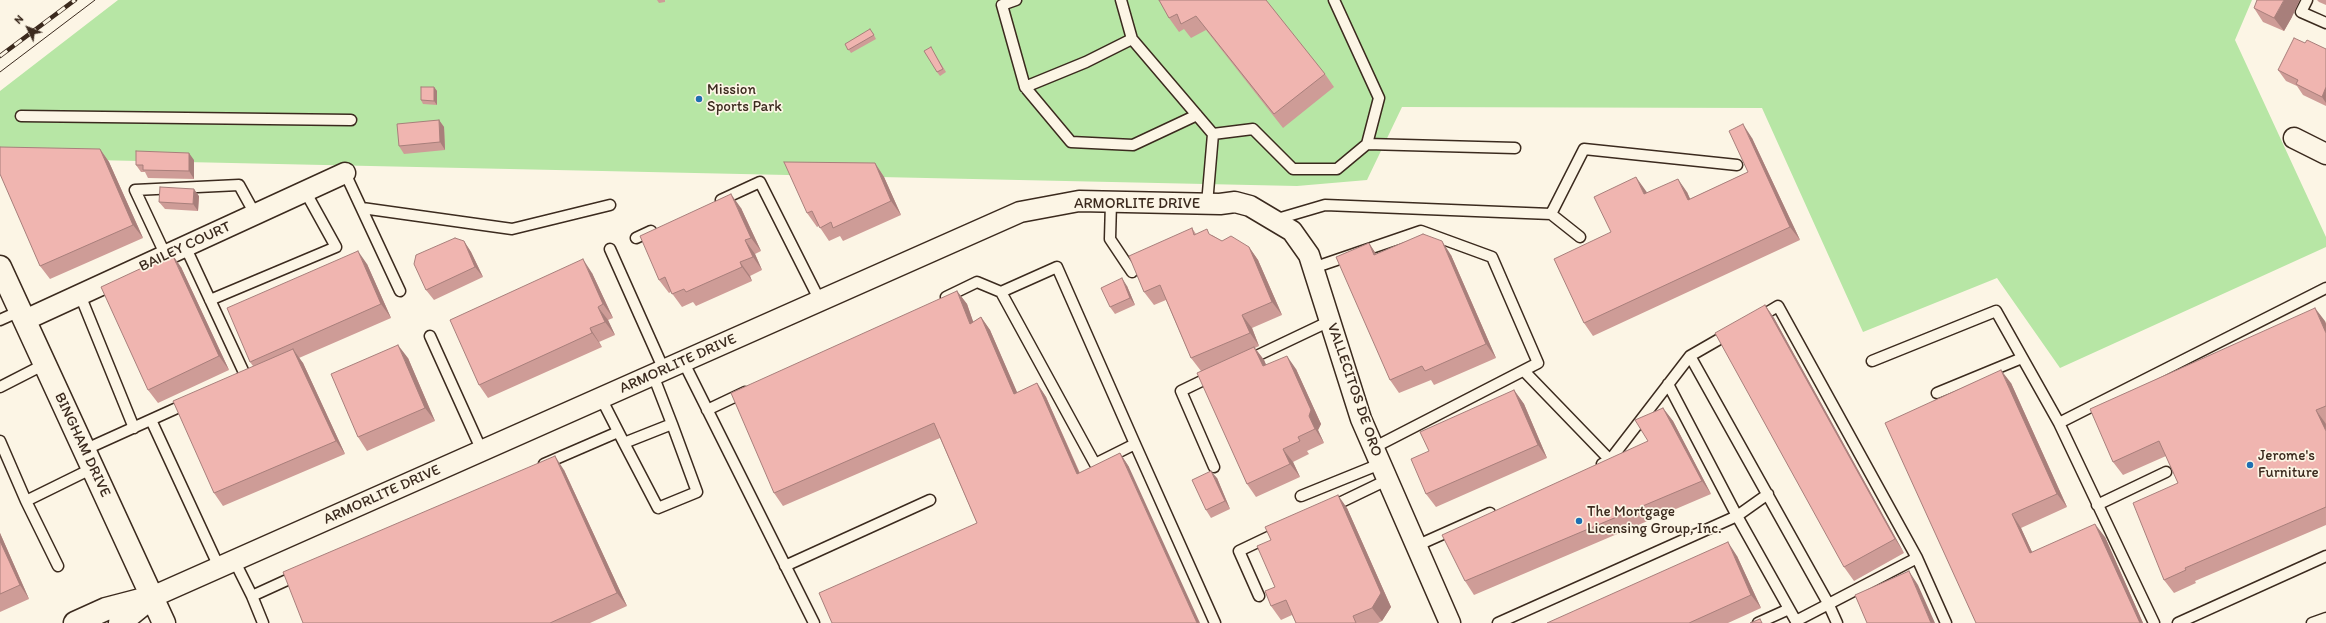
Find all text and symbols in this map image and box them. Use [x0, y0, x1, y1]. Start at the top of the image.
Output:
north arrow [8, 8, 48, 48]
text: N [12, 12, 26, 27]
place label: Mission Sports Park [707, 81, 782, 116]
marker: Mission Sports Park [694, 94, 704, 104]
street label: ARMORLITE DRIVE [1074, 195, 1200, 213]
street label: BAILEY COURT [136, 218, 234, 276]
street label: VALLECITOS DE ORO [1323, 321, 1385, 459]
street label: ARMORLITE DRIVE [617, 330, 739, 398]
street label: BINGHAM DRIVE [50, 390, 114, 500]
place label: Jerome's Furniture [2258, 447, 2319, 482]
marker: Jerome's Furniture [2245, 460, 2255, 470]
street label: ARMORLITE DRIVE [321, 461, 443, 529]
place label: The Mortgage Licensing Group, Inc. [1587, 503, 1722, 538]
marker: The Mortgage Licensing Group, Inc. [1574, 516, 1584, 526]

